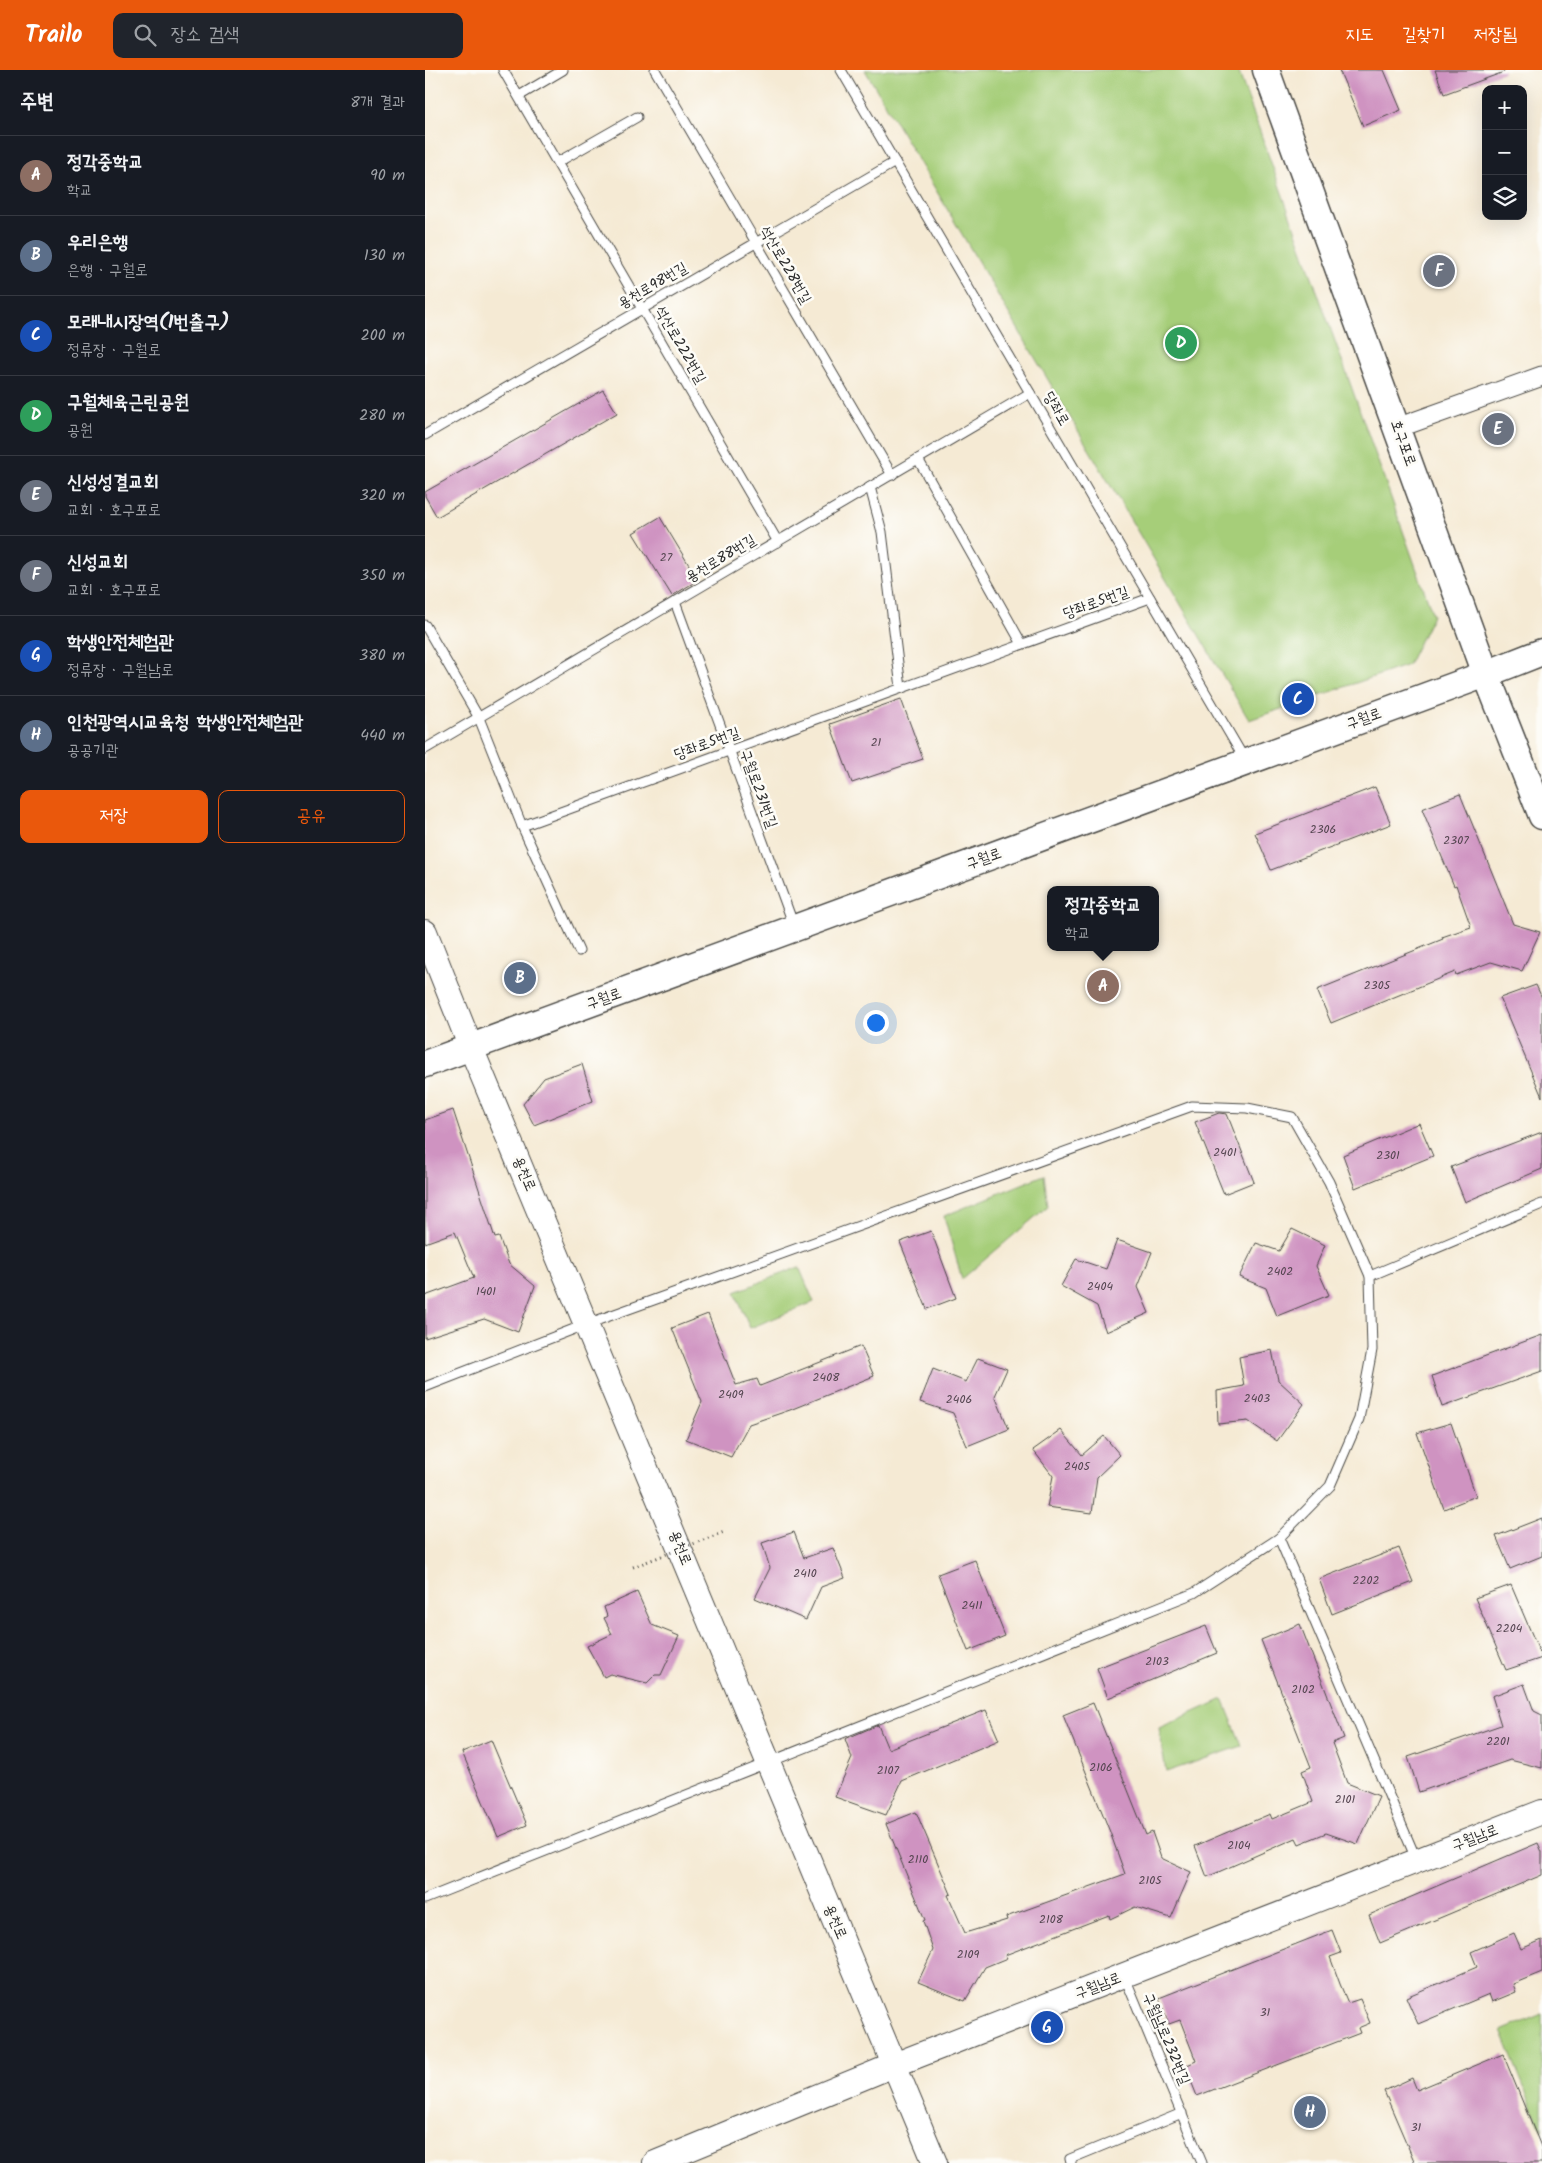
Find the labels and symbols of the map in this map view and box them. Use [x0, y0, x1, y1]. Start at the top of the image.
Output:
street label: 석산로228번길 [753, 221, 817, 309]
pin: F [1423, 252, 1455, 290]
street label: 용천로98번길 [614, 256, 692, 316]
street label: 석산로222번길 [648, 302, 712, 388]
pin: D [1165, 324, 1197, 362]
street label: 당좌로 [1037, 387, 1075, 431]
pin: E [1482, 410, 1514, 448]
street label: 호구포로 [1383, 416, 1423, 470]
street label: 용천로88번길 [681, 529, 761, 589]
house number: 27 [660, 548, 673, 567]
street label: 당좌로5번길 [1060, 580, 1132, 626]
pin: C [1282, 680, 1314, 718]
street label: 구월로 [1343, 702, 1385, 736]
street label: 당좌로5번길 [671, 721, 743, 767]
house number: 21 [871, 733, 882, 752]
street label: 구월로231번길 [733, 746, 783, 832]
house number: 2306 [1310, 820, 1336, 839]
house number: 2307 [1443, 831, 1469, 850]
street label: 구월로 [963, 842, 1005, 876]
pin: B [504, 959, 536, 997]
pin: A [1087, 967, 1119, 1005]
house number: 2305 [1364, 976, 1392, 995]
street label: 구월로 [583, 982, 625, 1016]
your location [863, 1010, 889, 1036]
house number: 2401 [1213, 1143, 1237, 1162]
house number: 2301 [1376, 1146, 1400, 1165]
street label: 용천로 [506, 1153, 542, 1195]
house number: 2402 [1267, 1262, 1293, 1281]
house number: 2404 [1087, 1277, 1113, 1296]
house number: 1401 [476, 1282, 496, 1301]
house number: 2408 [813, 1368, 840, 1387]
house number: 2409 [718, 1385, 744, 1404]
house number: 2403 [1244, 1389, 1270, 1408]
house number: 2406 [946, 1390, 972, 1409]
house number: 2405 [1064, 1457, 1092, 1476]
street label: 용천로 [662, 1527, 698, 1569]
house number: 2410 [793, 1564, 817, 1583]
house number: 2202 [1353, 1571, 1379, 1590]
house number: 2411 [961, 1596, 983, 1615]
house number: 2204 [1496, 1619, 1523, 1638]
house number: 2103 [1145, 1652, 1169, 1671]
house number: 2102 [1291, 1680, 1315, 1699]
house number: 2201 [1486, 1732, 1510, 1751]
house number: 2106 [1089, 1758, 1113, 1777]
house number: 2107 [877, 1761, 900, 1780]
house number: 2101 [1335, 1790, 1355, 1809]
street label: 구월남로 [1448, 1818, 1502, 1858]
house number: 2104 [1227, 1836, 1251, 1855]
house number: 2110 [908, 1850, 928, 1869]
house number: 2105 [1138, 1871, 1163, 1890]
street label: 용천로 [817, 1901, 853, 1943]
house number: 2108 [1039, 1910, 1064, 1929]
house number: 2109 [957, 1945, 979, 1964]
street label: 구월남로 [1071, 1966, 1125, 2006]
street label: 구월남로232번길 [1136, 1989, 1196, 2089]
house number: 31 [1260, 2003, 1271, 2022]
pin: G [1031, 2008, 1063, 2046]
pin: H [1294, 2093, 1326, 2131]
house number: 31 [1411, 2118, 1422, 2137]

